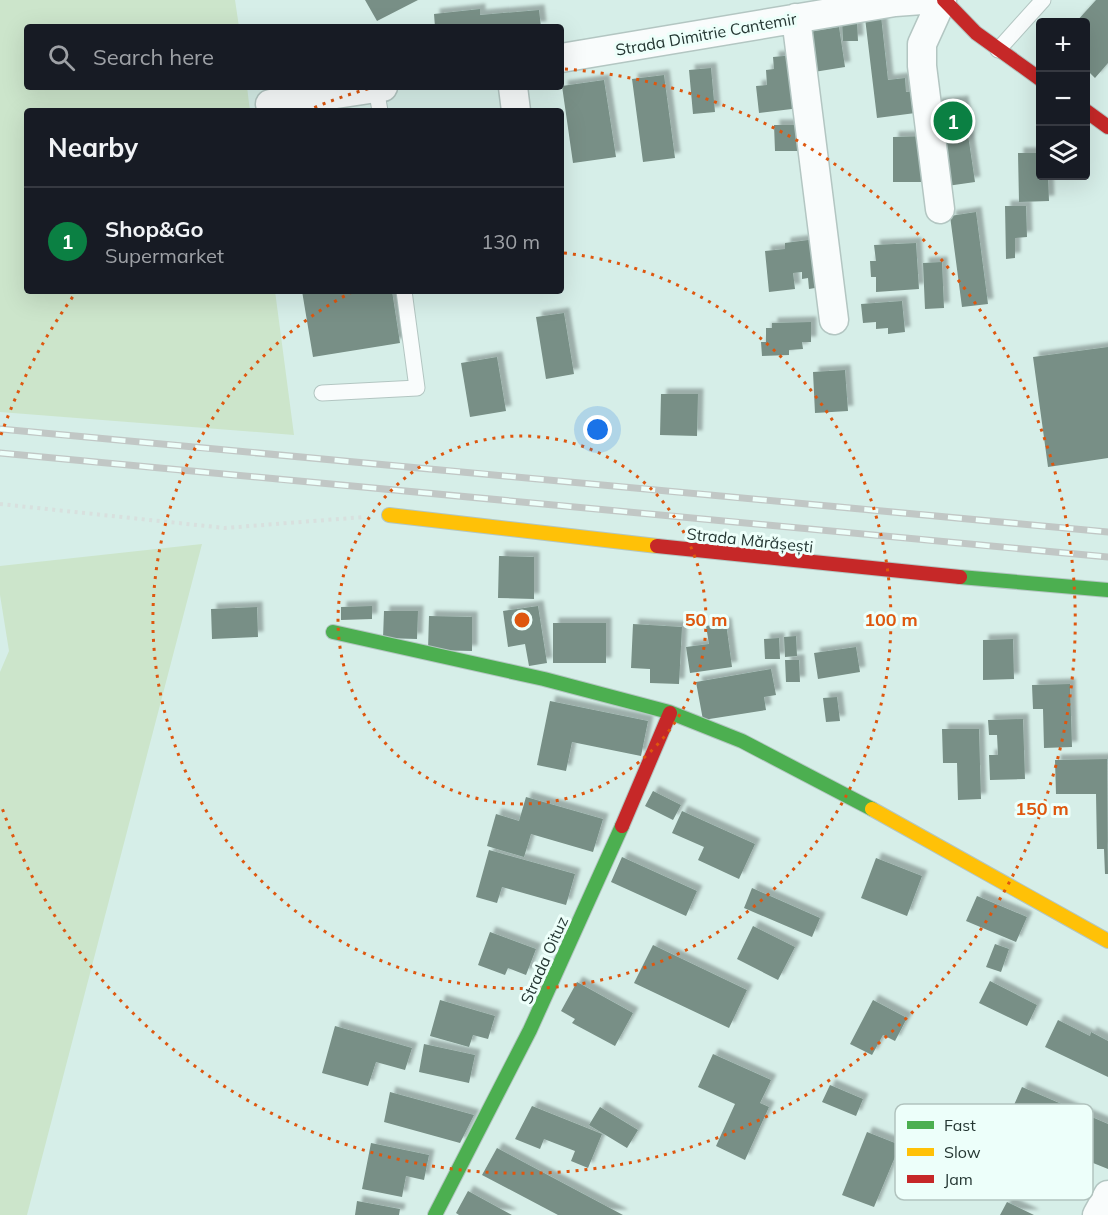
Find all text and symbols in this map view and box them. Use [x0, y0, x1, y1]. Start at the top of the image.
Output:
street label: Strada Dimitrie Cantemir [614, 8, 798, 60]
map controls [1036, 18, 1090, 180]
button: + [1036, 18, 1090, 72]
search box [24, 24, 564, 90]
icon: search [45, 41, 78, 74]
text: Search here [93, 43, 214, 71]
button: − [1036, 72, 1090, 126]
pin: 1 [934, 98, 972, 144]
button: layers [1036, 126, 1090, 180]
text: Nearby [48, 131, 138, 164]
text: Shop&Go [105, 215, 204, 243]
text: 1 [62, 229, 74, 254]
text: 130 m [481, 229, 540, 254]
text: Supermarket [105, 243, 224, 268]
your location [583, 415, 612, 444]
street label: Strada Mărășești [686, 523, 814, 557]
text: 50 m [685, 608, 727, 631]
text: 100 m [864, 608, 918, 631]
centre of rings [512, 610, 532, 630]
text: 150 m [1015, 797, 1069, 820]
street label: Strada Oituz [516, 913, 572, 1007]
legend [895, 1104, 1093, 1200]
text: Fast [944, 1115, 976, 1135]
text: Slow [944, 1142, 981, 1162]
text: Jam [944, 1169, 973, 1189]

